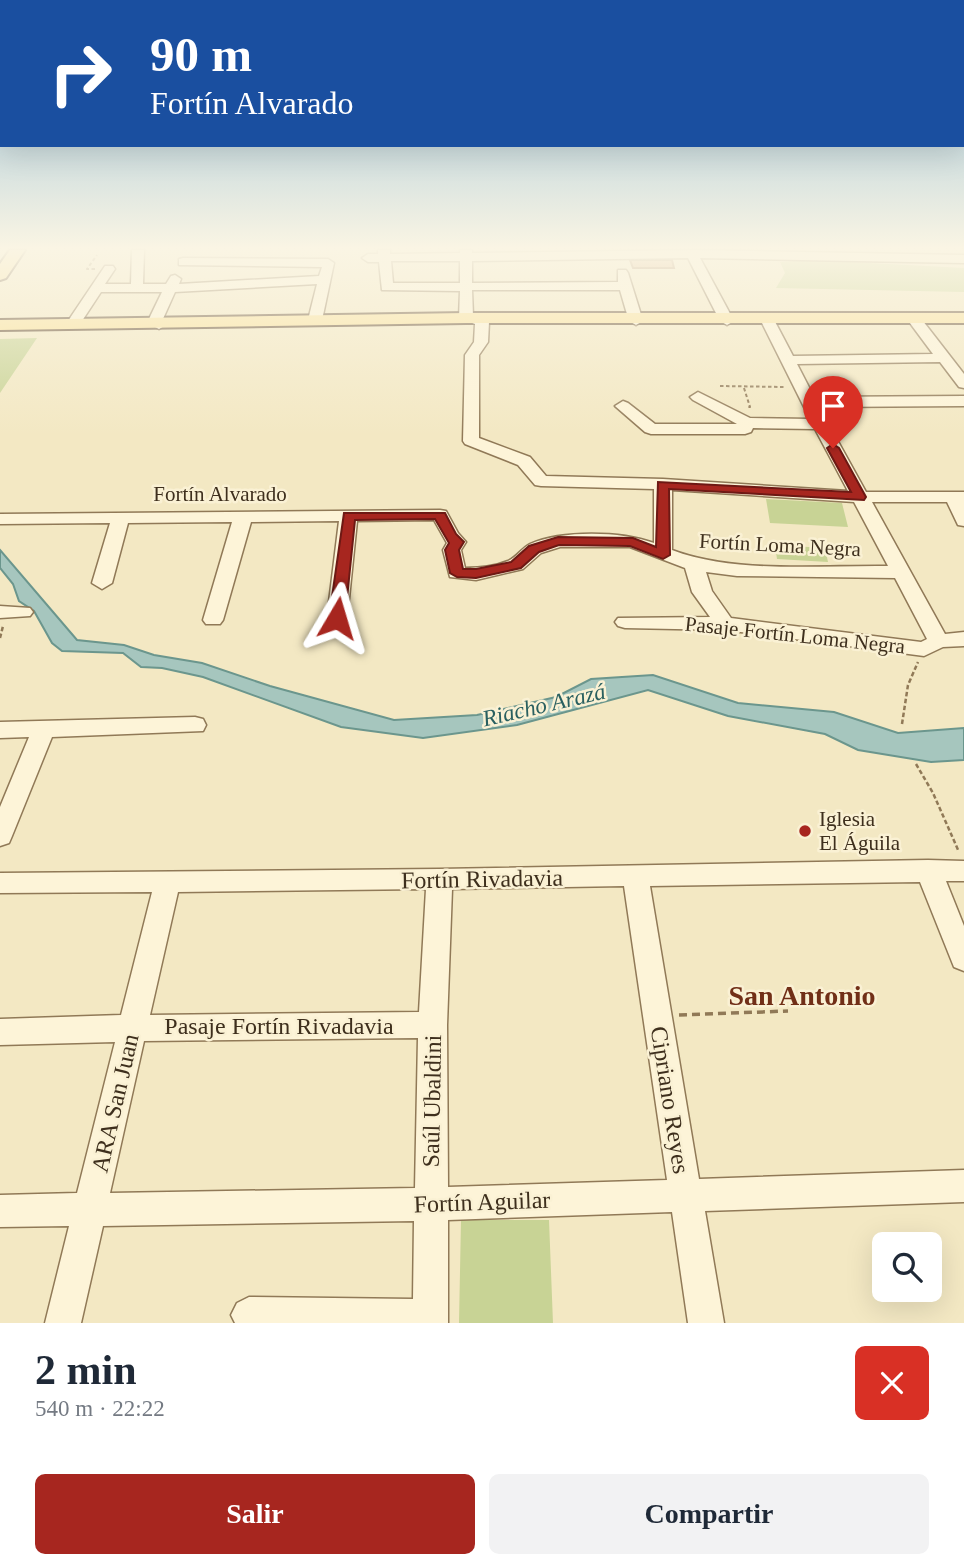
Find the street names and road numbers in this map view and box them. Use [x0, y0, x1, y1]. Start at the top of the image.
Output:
street label: Fortín Alvarado [153, 482, 287, 506]
street label: Fortín Loma Negra [698, 529, 862, 561]
street label: Pasaje Fortín Loma Negra [684, 612, 907, 659]
street label: Fortín Rivadavia [401, 865, 564, 893]
street label: Pasaje Fortín Rivadavia [164, 1013, 394, 1039]
street label: Cipriano Reyes [646, 1025, 694, 1175]
street label: ARA San Juan [86, 1031, 144, 1175]
street label: Saúl Ubaldini [418, 1034, 446, 1168]
street label: Fortín Aguilar [413, 1187, 551, 1217]

